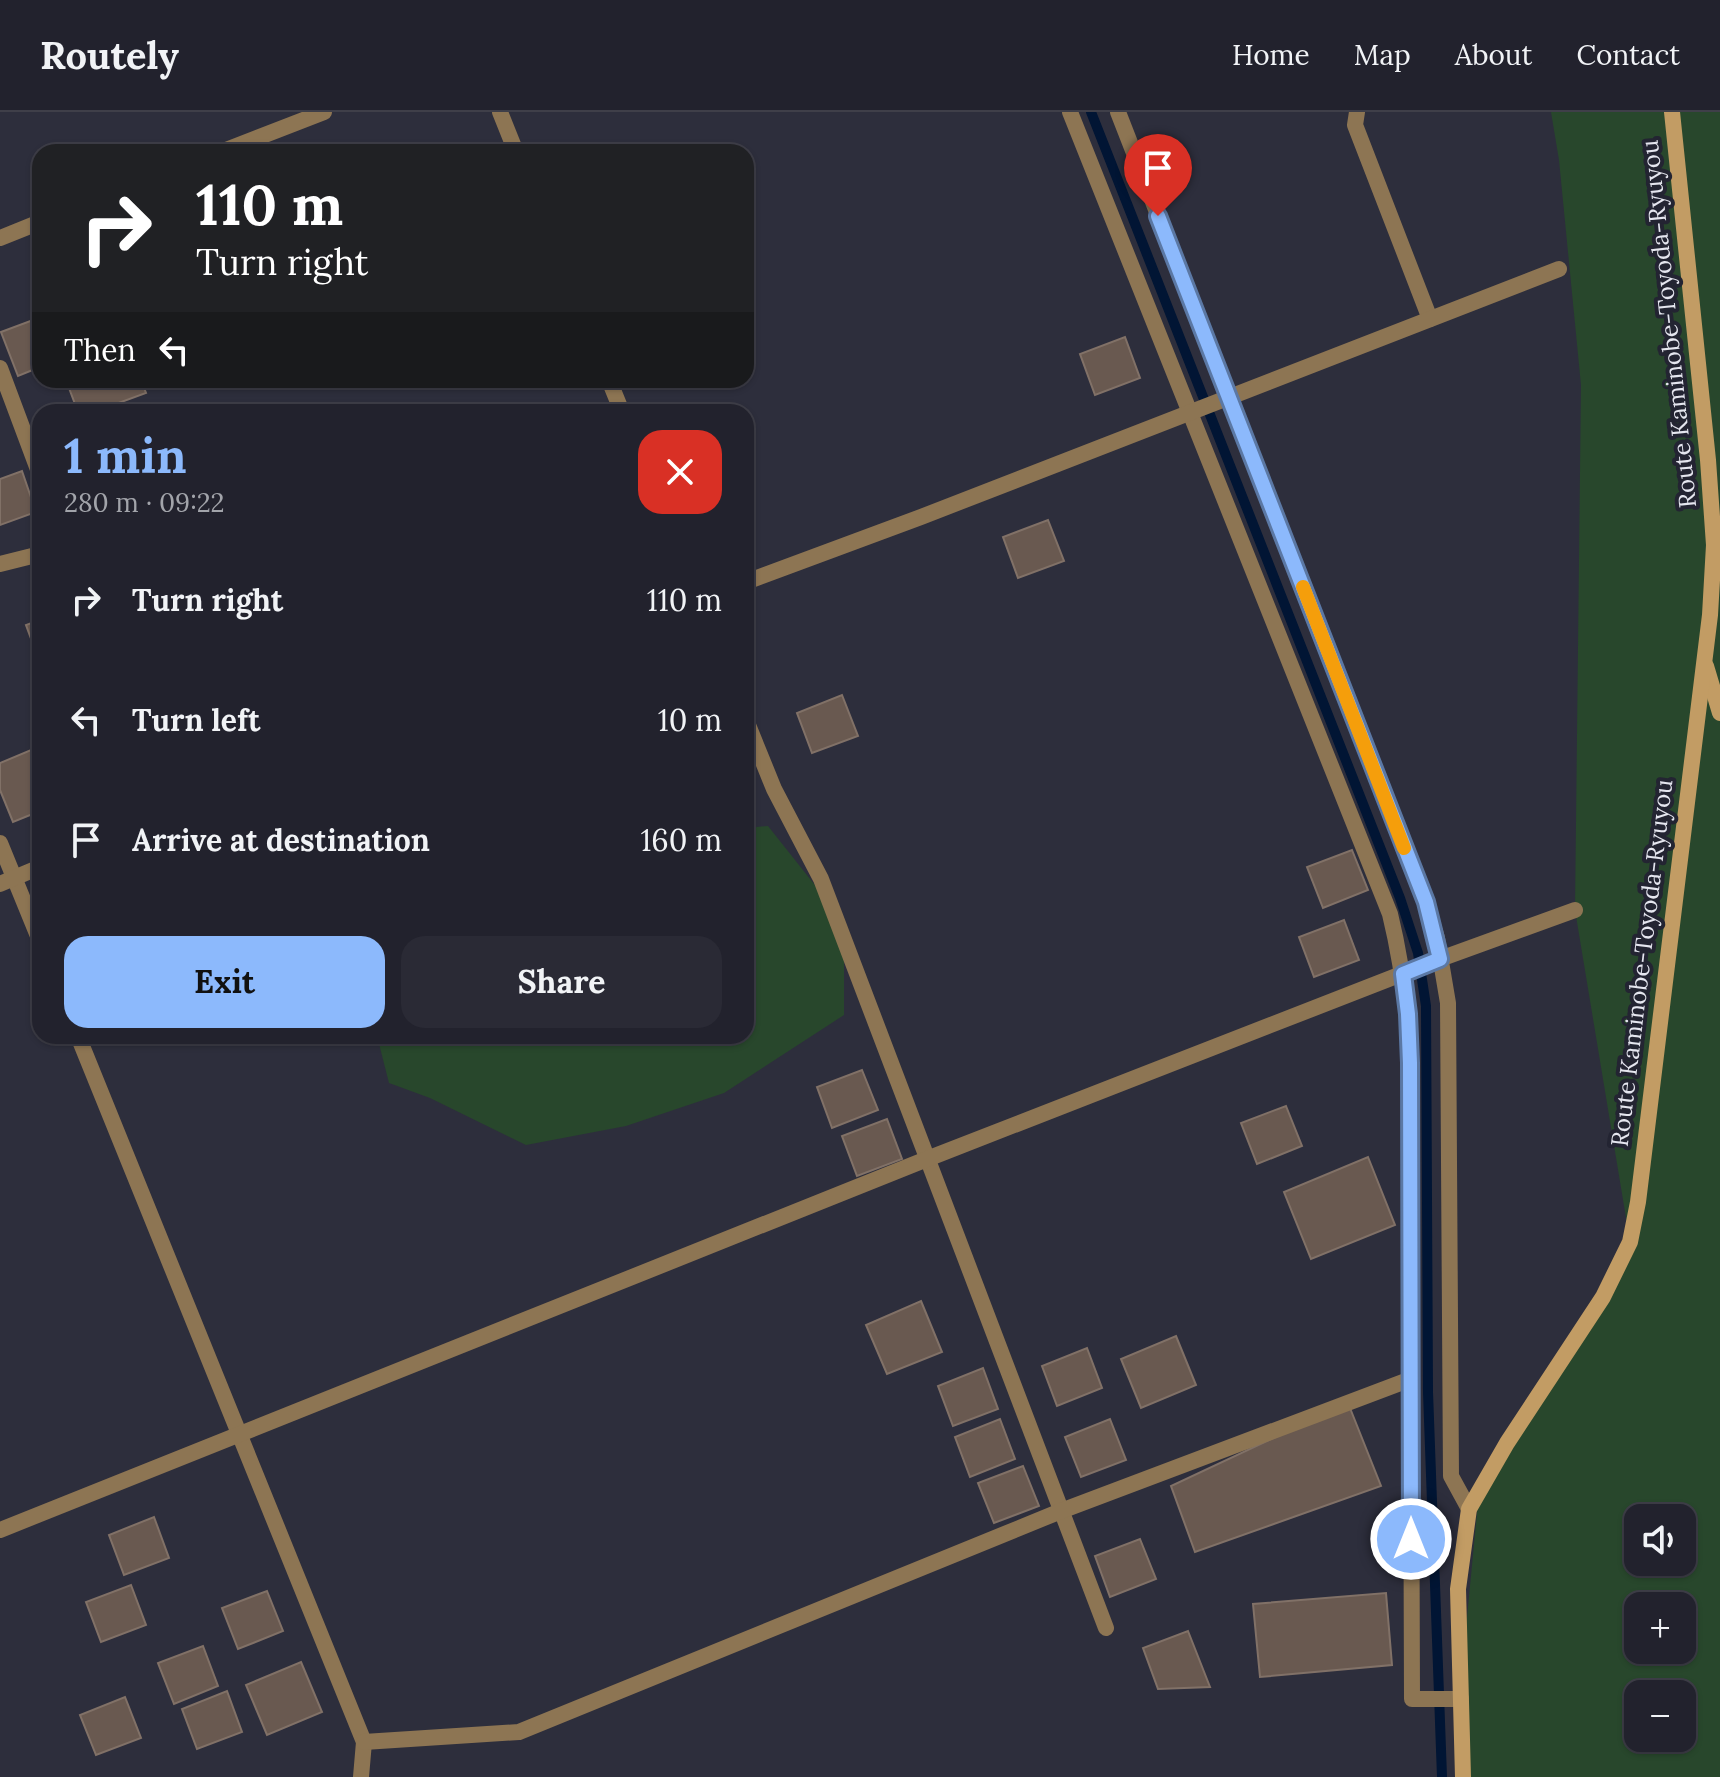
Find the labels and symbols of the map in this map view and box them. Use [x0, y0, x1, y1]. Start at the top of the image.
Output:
pin [1124, 134, 1192, 216]
street label: Route Kaminobe-Toyoda-Ryuyou [1634, 139, 1703, 510]
street label: Route Kaminobe-Toyoda-Ryuyou [1604, 778, 1679, 1148]
position arrow [1369, 1497, 1453, 1581]

